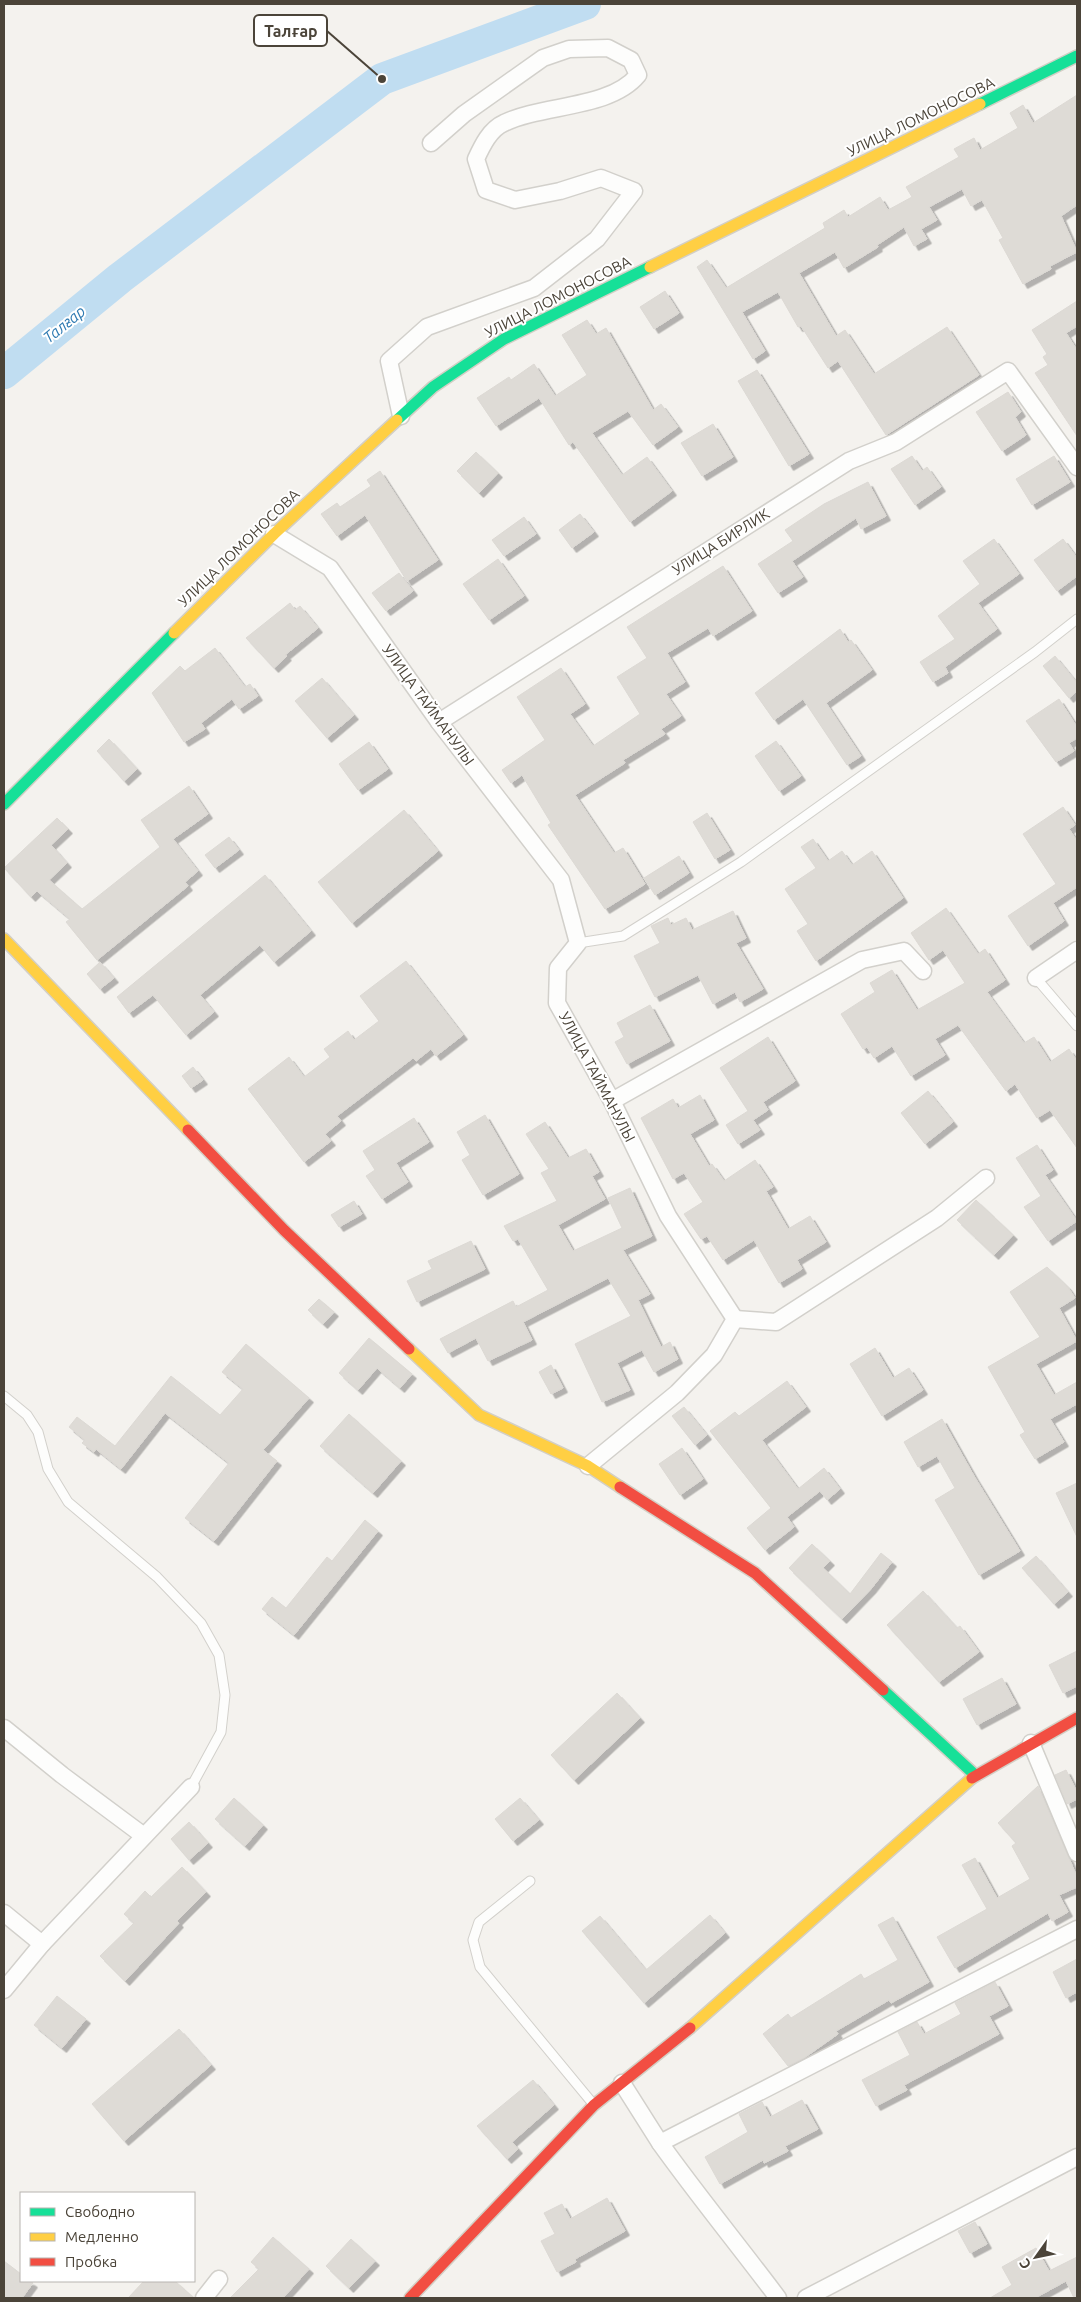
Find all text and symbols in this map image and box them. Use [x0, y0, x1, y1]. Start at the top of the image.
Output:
callout: Талғар [254, 15, 327, 46]
text: Талғар [264, 22, 318, 40]
street label: УЛИЦА ЛОМОНОСОВА [844, 73, 997, 160]
street label: УЛИЦА ЛОМОНОСОВА [482, 252, 634, 341]
water label: Талғар [39, 302, 89, 346]
street label: УЛИЦА ЛОМОНОСОВА [175, 485, 303, 610]
street label: УЛИЦА БИРЛИК [669, 505, 772, 578]
street label: УЛИЦА ТАЙМАНУЛЫ [379, 641, 478, 768]
street label: УЛИЦА ТАЙМАНУЛЫ [556, 1009, 639, 1145]
legend [20, 2192, 195, 2282]
text: Свободно [65, 2203, 135, 2220]
text: Медленно [65, 2228, 139, 2245]
north arrow [1011, 2232, 1061, 2282]
text: Пробка [65, 2253, 117, 2270]
text: С [1016, 2256, 1034, 2272]

